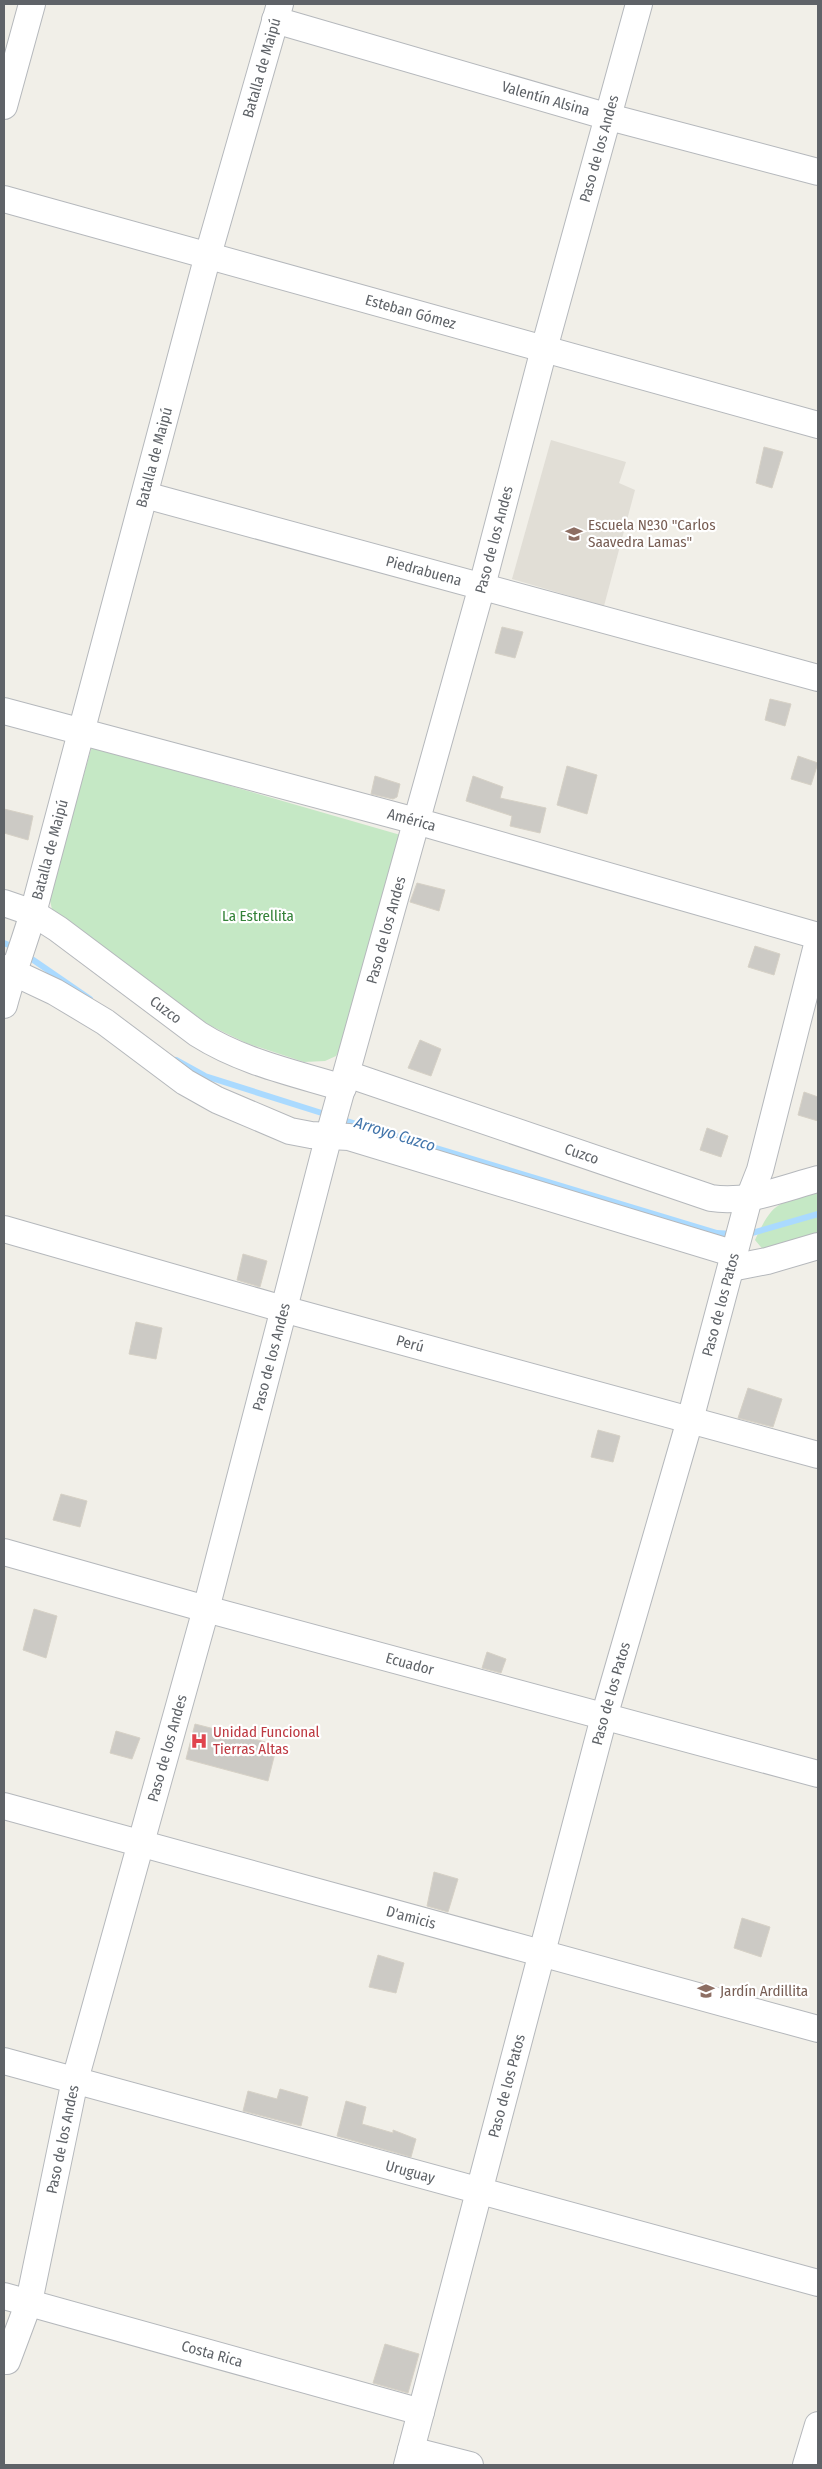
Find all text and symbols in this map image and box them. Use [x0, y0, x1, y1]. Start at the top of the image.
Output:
street label: Batalla de Maipú [239, 16, 285, 120]
street label: Valentín Alsina [500, 77, 592, 120]
street label: Paso de los Andes [576, 93, 623, 204]
street label: Esteban Gómez [363, 291, 458, 333]
street label: Batalla de Maipú [132, 405, 176, 509]
street label: Paso de los Andes [471, 484, 517, 596]
place label: Escuela Nº30 "Carlos Saavedra Lamas" [588, 516, 716, 551]
school or university icon: Escuela Nº30 "Carlos Saavedra Lamas" [564, 524, 584, 544]
street label: Piedrabuena [384, 552, 464, 590]
street label: Batalla de Maipú [28, 798, 72, 902]
street label: América [385, 805, 438, 835]
street label: Paso de los Andes [363, 874, 410, 986]
park label: La Estrellita [222, 907, 294, 925]
street label: Cuzco [146, 992, 185, 1028]
water label: Arroyo Cuzco [351, 1112, 438, 1155]
street label: Cuzco [562, 1140, 601, 1168]
street label: Paso de los Patos [698, 1251, 743, 1358]
street label: Paso de los Andes [249, 1301, 294, 1413]
street label: Perú [394, 1331, 426, 1356]
street label: Paso de los Patos [588, 1640, 634, 1747]
street label: Ecuador [384, 1649, 437, 1679]
street label: Paso de los Andes [144, 1693, 191, 1804]
place label: Unidad Funcional Tierras Altas [213, 1723, 319, 1758]
hospital icon: Unidad Funcional Tierras Altas [189, 1731, 209, 1751]
street label: D'amicis [384, 1902, 438, 1933]
school or university icon: Jardín Ardillita [696, 1981, 716, 2001]
place label: Jardín Ardillita [720, 1982, 808, 2000]
street label: Paso de los Patos [485, 2032, 529, 2140]
street label: Paso de los Andes [43, 2083, 83, 2195]
street label: Uruguay [383, 2156, 437, 2187]
street label: Costa Rica [179, 2337, 245, 2371]

